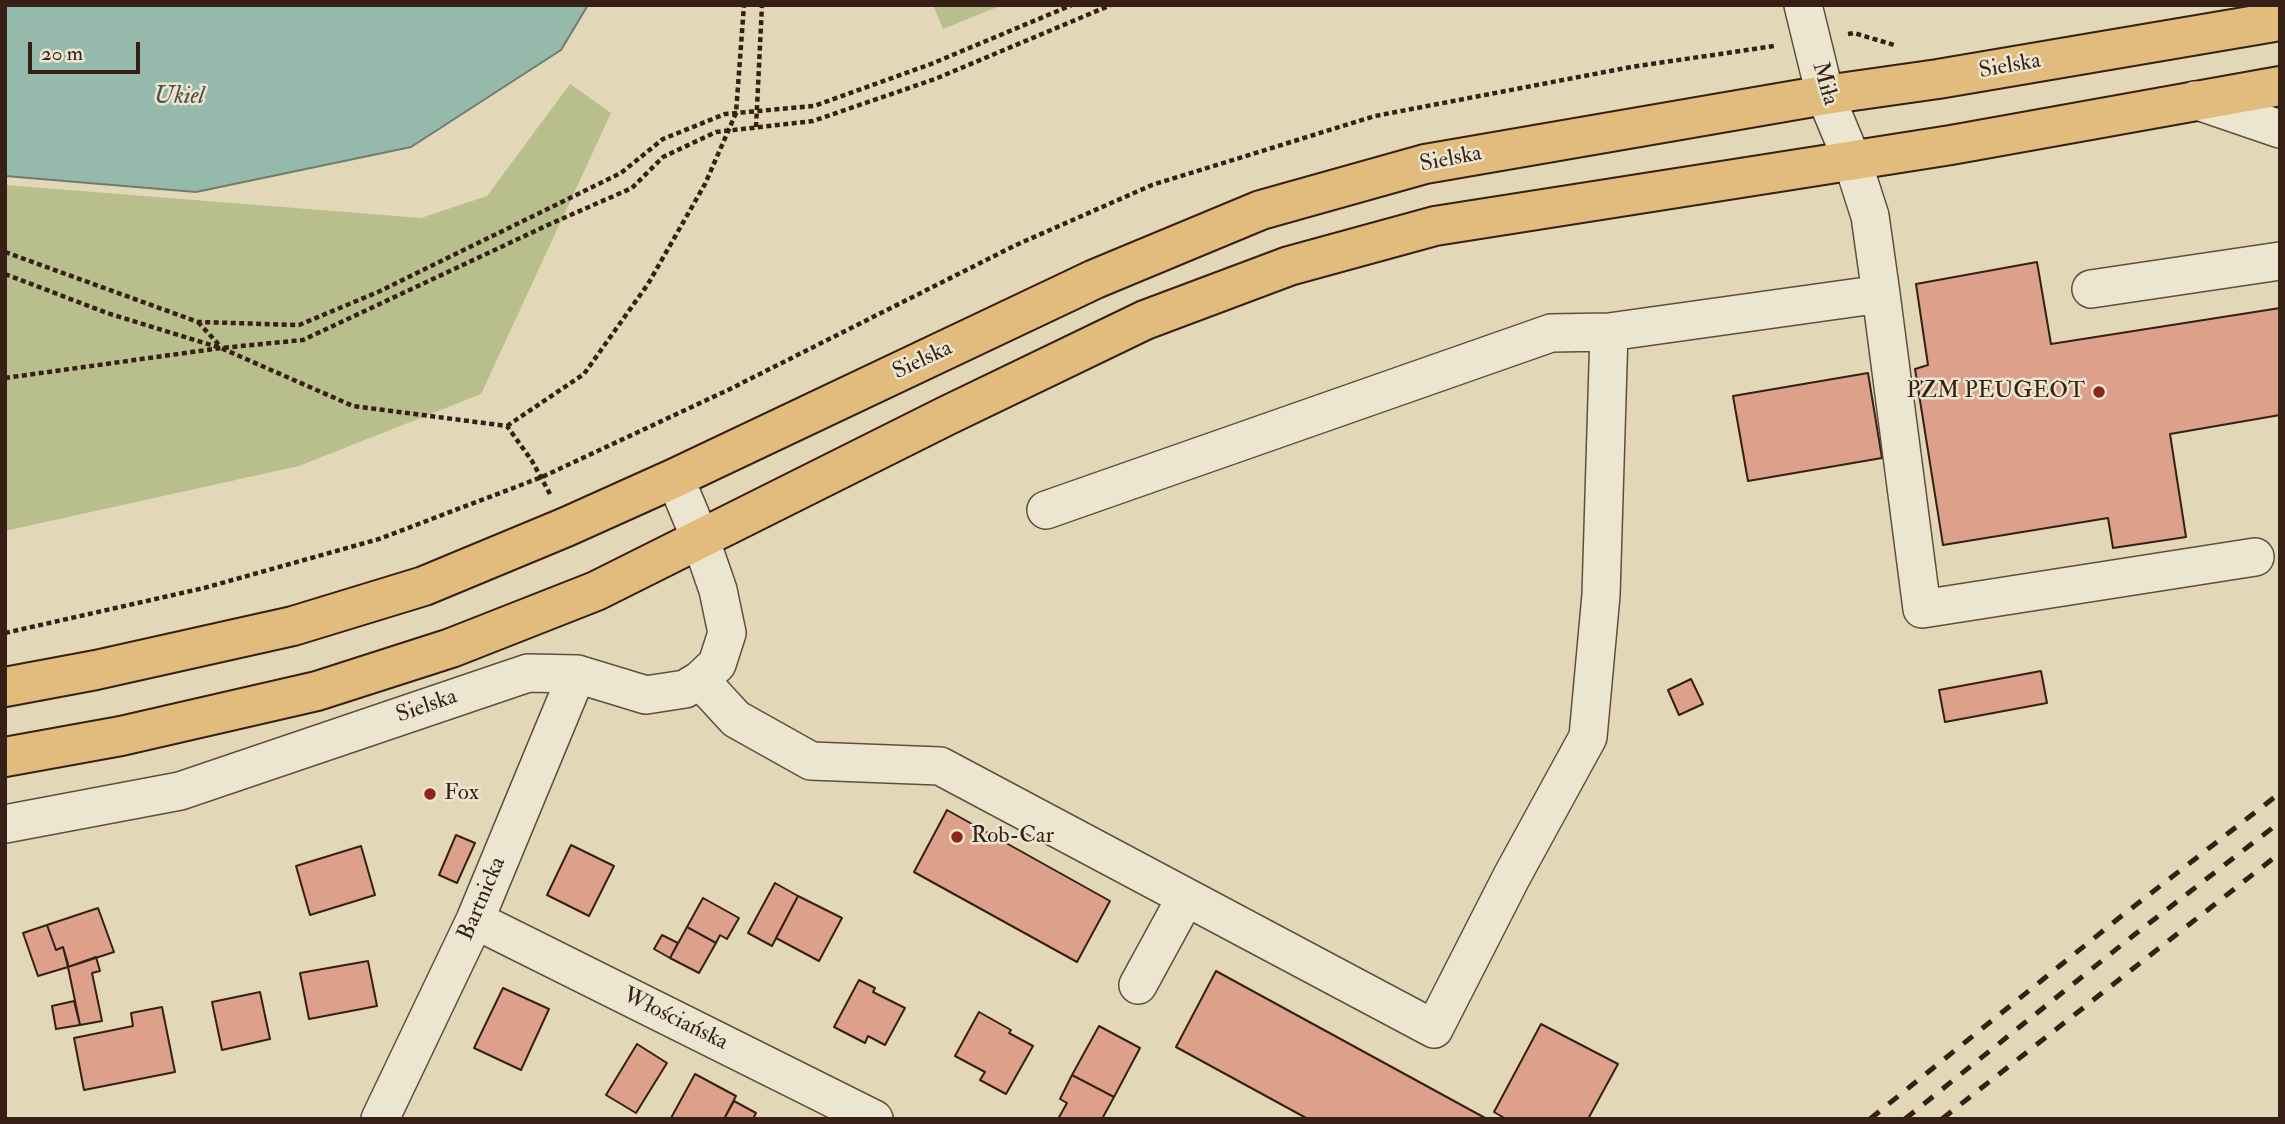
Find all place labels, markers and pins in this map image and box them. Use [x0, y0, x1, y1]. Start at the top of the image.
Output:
place label: PZM PEUGEOT [1906, 378, 2085, 406]
marker: PZM PEUGEOT [2091, 384, 2107, 400]
place label: Fox [444, 780, 479, 808]
marker: Fox [422, 786, 438, 802]
place label: Rob-Car [971, 823, 1054, 851]
marker: Rob-Car [949, 829, 965, 845]

